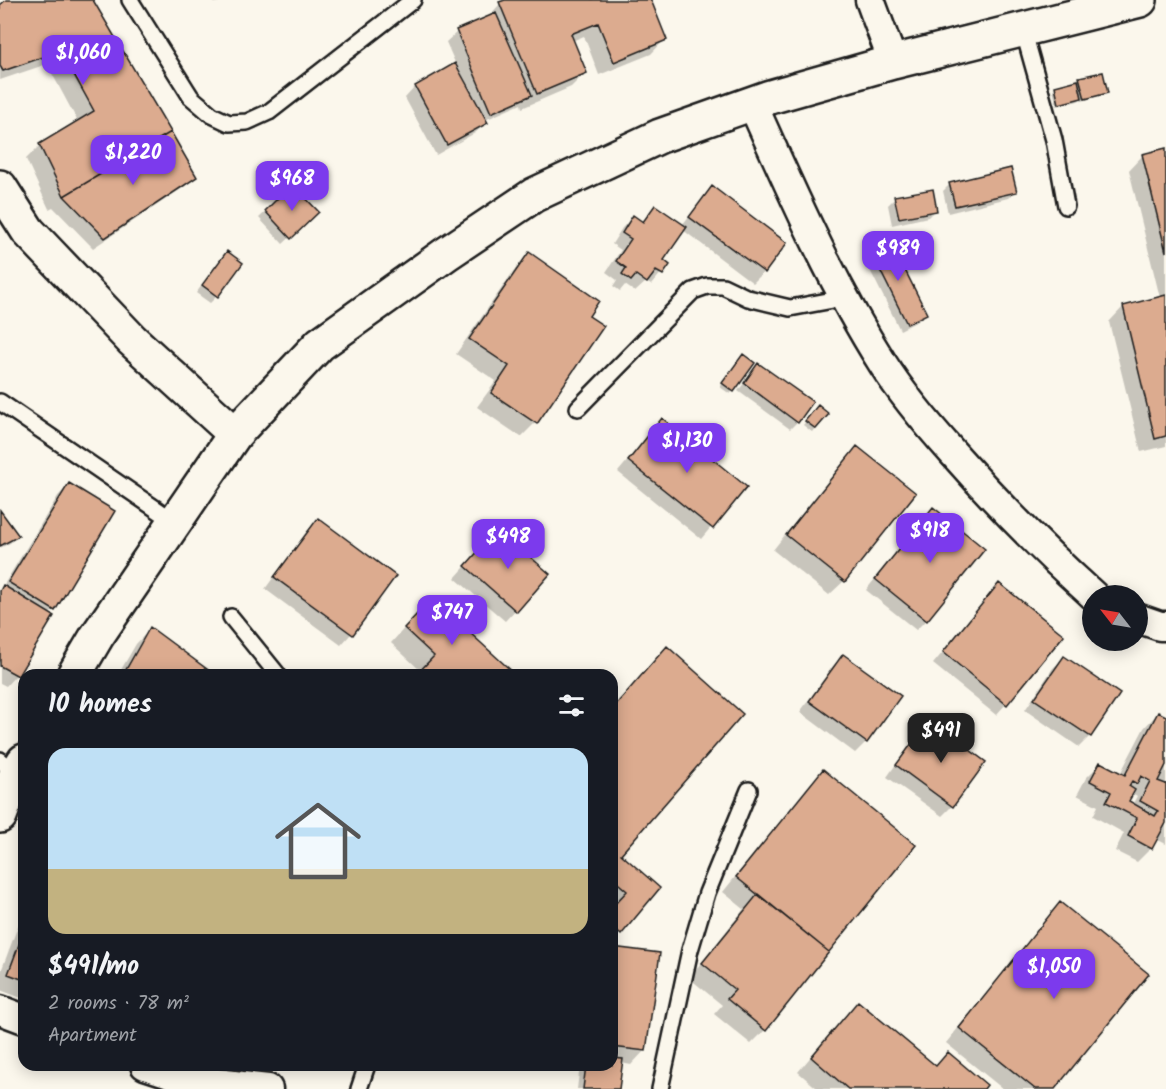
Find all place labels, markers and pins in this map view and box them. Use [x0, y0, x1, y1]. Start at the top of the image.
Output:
pin: $1,060 [34, 35, 132, 86]
pin: $1,220 [84, 135, 182, 186]
pin: $968 [256, 161, 328, 212]
pin: $989 [862, 231, 934, 282]
pin: $1,130 [638, 423, 736, 474]
pin: $918 [894, 513, 966, 564]
pin: $498 [472, 519, 544, 570]
pin: $747 [416, 595, 488, 646]
pin: $491 [905, 713, 977, 764]
pin: $1,050 [1005, 949, 1103, 1000]

